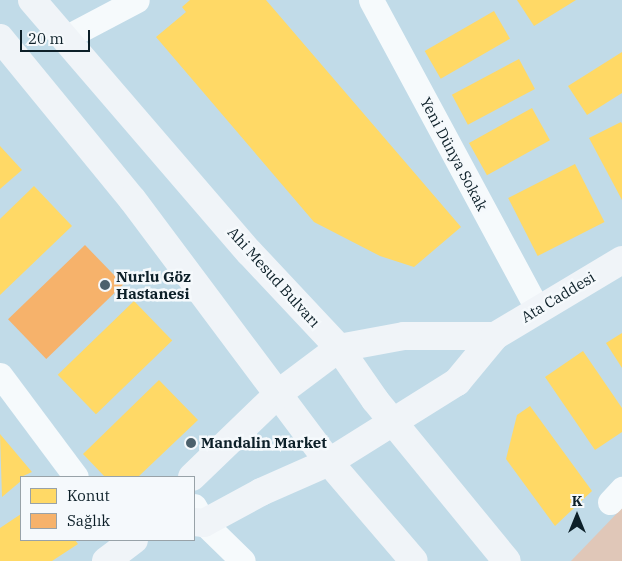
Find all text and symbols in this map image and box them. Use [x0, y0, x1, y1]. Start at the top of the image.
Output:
scale bar [22, 20, 92, 52]
text: 20 m [28, 29, 64, 48]
street label: Yeni Dünya Sokak [416, 94, 492, 214]
street label: Ahi Mesud Bulvarı [224, 223, 324, 331]
place label: Nurlu Göz Hastanesi [116, 267, 191, 302]
street label: Ata Caddesi [518, 268, 598, 326]
marker: Nurlu Göz Hastanesi [98, 278, 112, 292]
place label: Mandalin Market [201, 434, 327, 452]
marker: Mandalin Market [185, 437, 197, 449]
legend [20, 476, 195, 541]
text: Konut [67, 486, 110, 505]
north arrow [552, 491, 602, 541]
text: K [572, 492, 582, 510]
text: Sağlık [67, 511, 110, 530]

